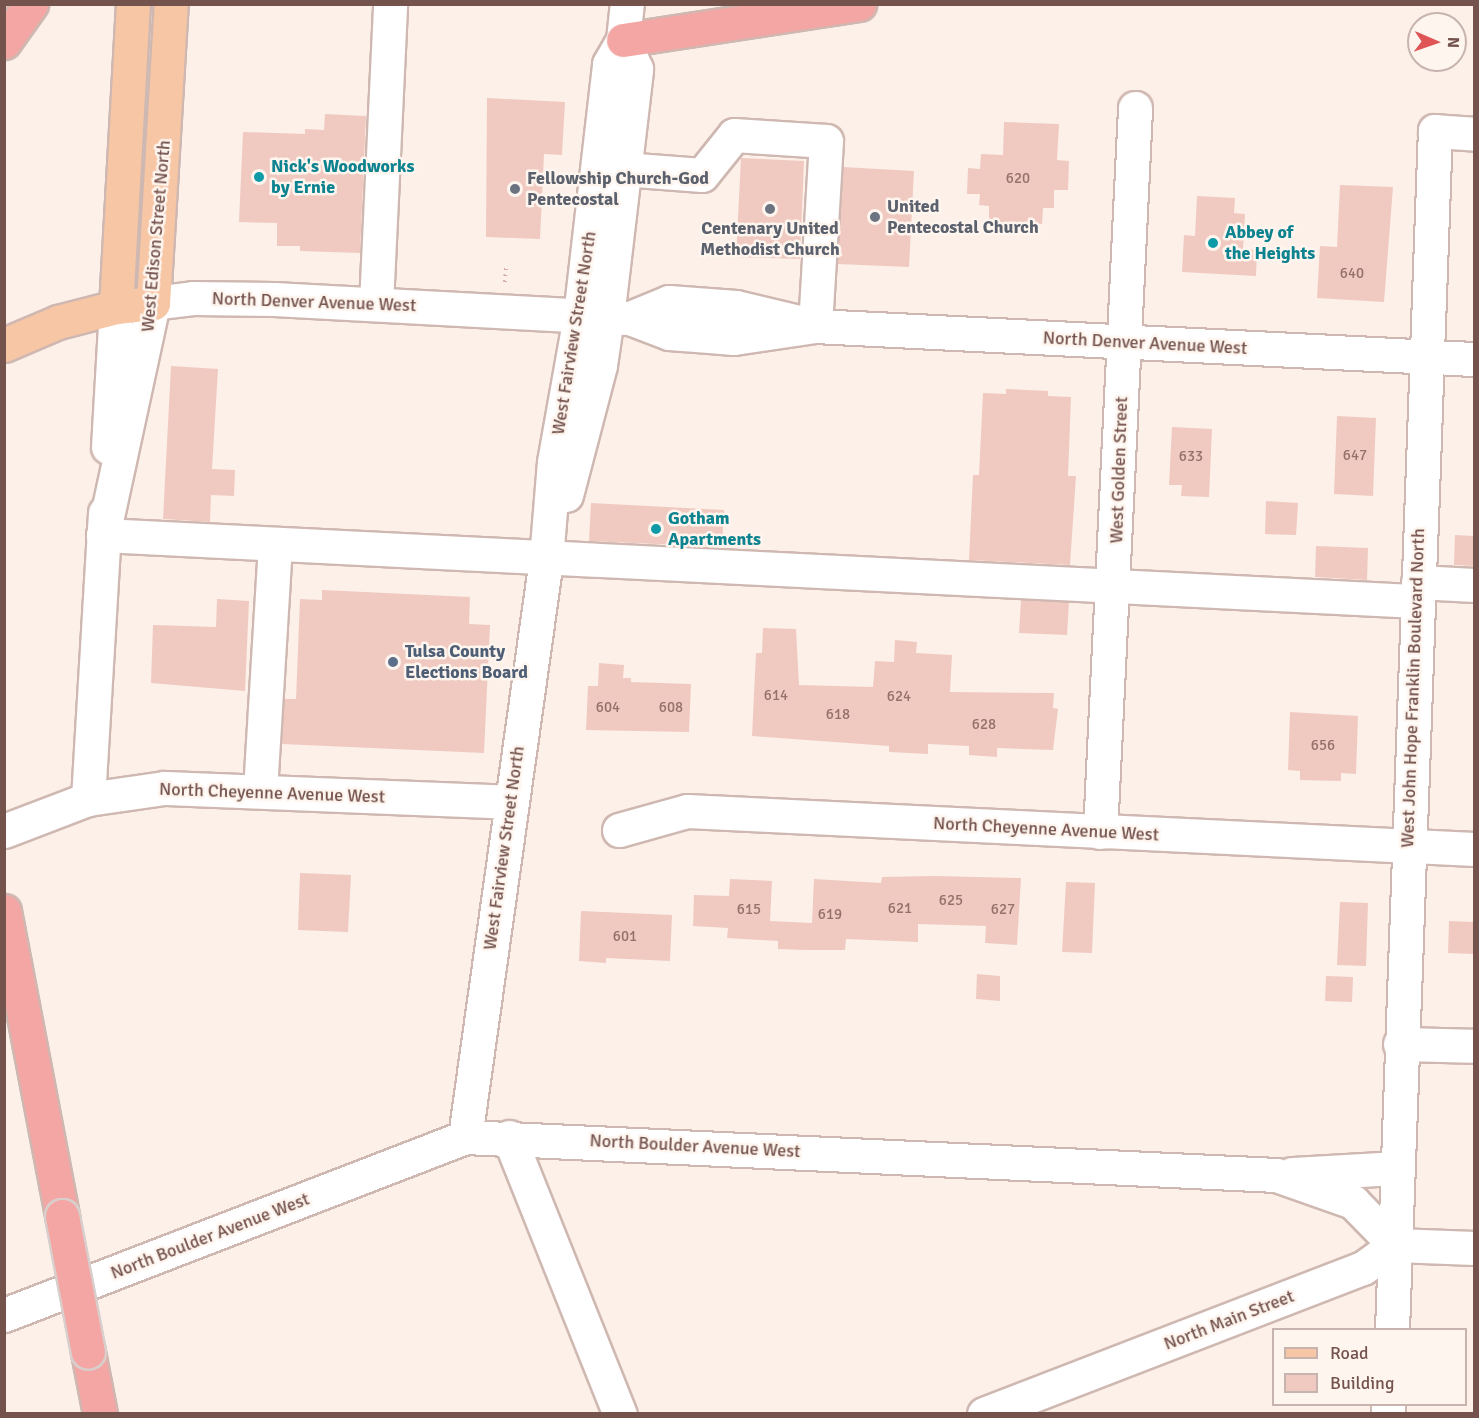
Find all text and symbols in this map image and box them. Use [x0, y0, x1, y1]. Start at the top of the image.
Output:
north arrow [1407, 12, 1467, 72]
text: N [1443, 37, 1463, 48]
street label: West Edison Street North [137, 139, 175, 333]
place label: Nick's Woodworks by Ernie [271, 156, 414, 198]
place label: Fellowship Church-God Pentecostal [527, 168, 709, 210]
marker: Nick's Woodworks by Ernie [252, 170, 266, 184]
house number: 620 [1006, 170, 1030, 188]
marker: Fellowship Church-God Pentecostal [508, 182, 522, 196]
place label: United Pentecostal Church [887, 196, 1039, 238]
marker: Centenary United Methodist Church [763, 202, 777, 216]
marker: United Pentecostal Church [868, 210, 882, 224]
place label: Centenary United Methodist Church [700, 218, 840, 260]
place label: Abbey of the Heights [1225, 222, 1315, 264]
street label: West Fairview Street North [547, 230, 601, 436]
marker: Abbey of the Heights [1206, 236, 1220, 250]
house number: 640 [1340, 265, 1364, 283]
street label: North Denver Avenue West [211, 288, 417, 316]
street label: North Denver Avenue West [1042, 327, 1248, 359]
street label: West Golden Street [1106, 396, 1132, 544]
house number: 647 [1343, 447, 1367, 465]
house number: 633 [1179, 448, 1203, 466]
place label: Gotham Apartments [668, 508, 761, 550]
marker: Gotham Apartments [649, 522, 663, 536]
street label: West John Hope Franklin Boulevard North [1397, 528, 1429, 848]
place label: Tulsa County Elections Board [405, 641, 528, 684]
marker: Tulsa County Elections Board [386, 655, 400, 669]
house number: 614 [764, 687, 788, 705]
house number: 624 [887, 688, 911, 706]
house number: 604 [596, 699, 620, 717]
house number: 608 [659, 699, 683, 717]
house number: 618 [826, 706, 850, 724]
house number: 628 [972, 716, 996, 734]
house number: 656 [1311, 737, 1335, 755]
street label: West Fairview Street North [479, 745, 529, 951]
street label: North Cheyenne Avenue West [159, 778, 385, 808]
street label: North Cheyenne Avenue West [933, 812, 1159, 846]
house number: 625 [939, 892, 963, 910]
house number: 621 [888, 900, 912, 918]
house number: 615 [737, 901, 761, 919]
house number: 627 [991, 901, 1015, 919]
house number: 619 [818, 906, 842, 924]
house number: 601 [613, 928, 637, 946]
street label: North Boulder Avenue West [589, 1130, 801, 1162]
street label: North Boulder Avenue West [108, 1188, 312, 1284]
street label: North Main Street [1161, 1285, 1297, 1355]
legend [1272, 1328, 1467, 1406]
text: Road [1330, 1342, 1369, 1364]
text: Building [1330, 1372, 1394, 1394]

